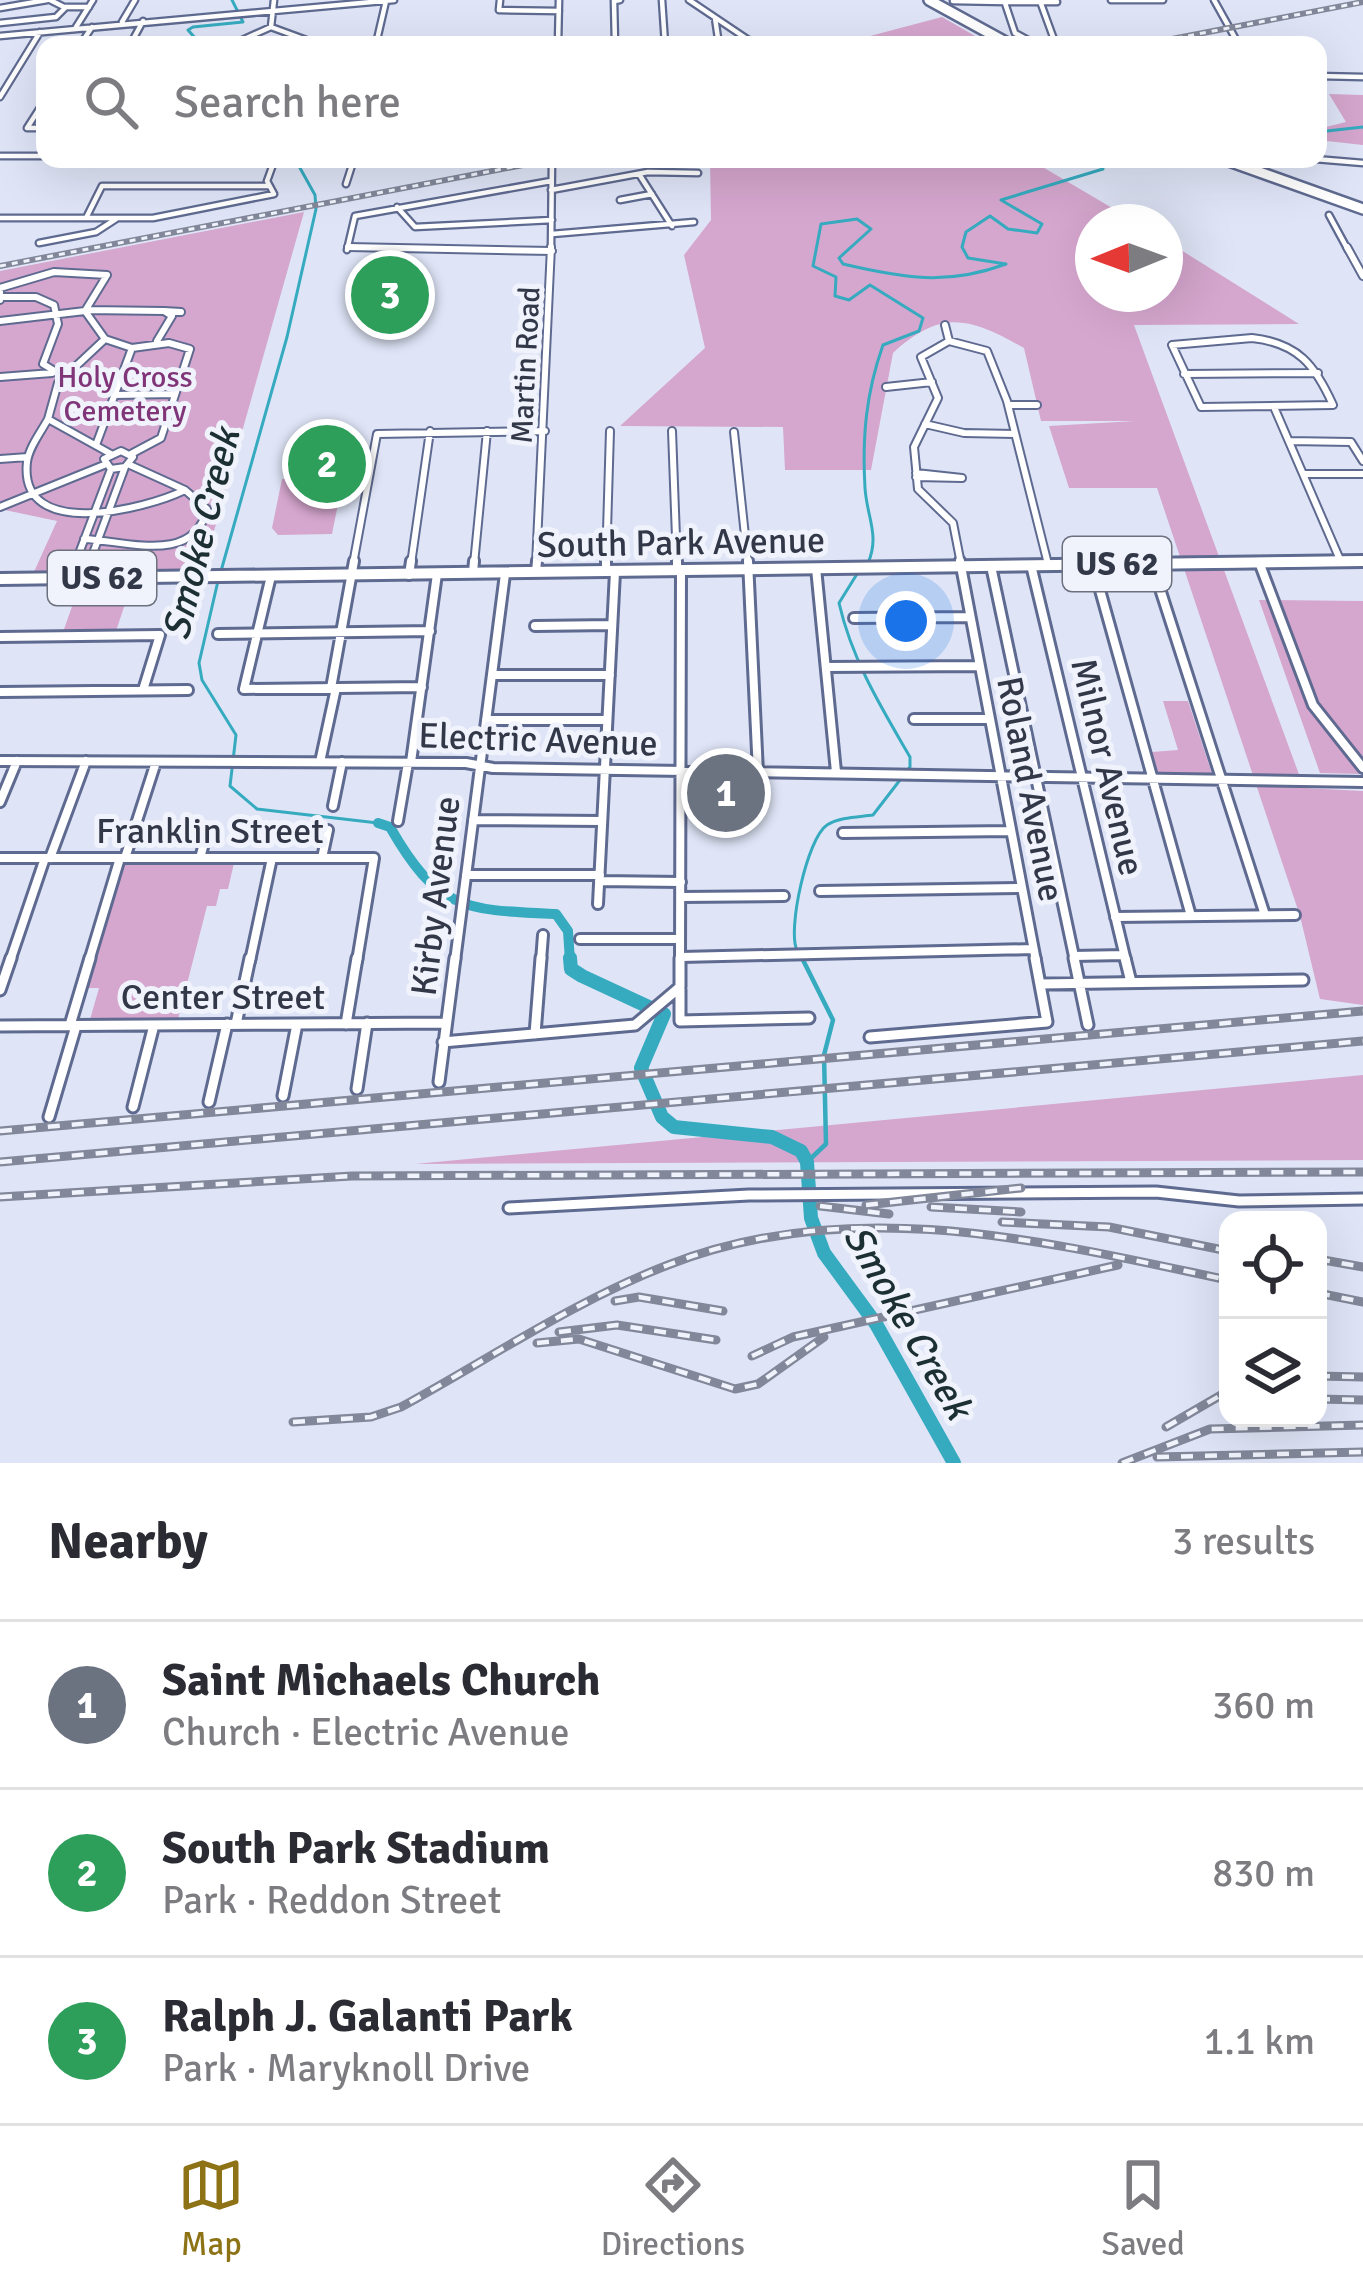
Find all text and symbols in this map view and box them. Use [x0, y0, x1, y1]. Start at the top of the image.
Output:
search box [36, 36, 1327, 168]
icon: search [78, 69, 144, 135]
text: Search here [174, 75, 401, 130]
north arrow [1075, 204, 1183, 312]
pin: 3 [351, 250, 429, 340]
street label: Martin Road [503, 286, 549, 444]
park label: Holy Cross Cemetery [57, 359, 193, 430]
pin: 2 [288, 419, 366, 509]
water label: Smoke Creek [152, 420, 251, 644]
street label: South Park Avenue [537, 518, 825, 568]
road number: US 62 [1063, 537, 1171, 591]
road number: US 62 [48, 551, 156, 605]
your location [876, 591, 936, 651]
street label: Milnor Avenue [1060, 654, 1154, 880]
street label: Roland Avenue [986, 673, 1074, 905]
street label: Electric Avenue [418, 713, 658, 767]
pin: 1 [687, 748, 765, 838]
street label: Kirby Avenue [401, 794, 471, 998]
street label: Franklin Street [96, 809, 324, 854]
street label: Center Street [121, 975, 325, 1020]
map controls [1219, 1211, 1327, 1427]
button: locate [1219, 1211, 1327, 1319]
water label: Smoke Creek [833, 1217, 984, 1430]
button: layers [1219, 1319, 1327, 1427]
text: Nearby [48, 1510, 208, 1573]
text: 3 results [1172, 1517, 1315, 1565]
text: Saint Michaels Church [162, 1653, 601, 1708]
text: 1 [76, 1681, 98, 1729]
text: 360 m [1212, 1681, 1315, 1729]
text: Church · Electric Avenue [162, 1708, 570, 1756]
text: South Park Stadium [162, 1821, 550, 1876]
text: 2 [76, 1849, 98, 1897]
text: 830 m [1212, 1849, 1315, 1897]
text: Park · Reddon Street [162, 1876, 502, 1924]
text: Ralph J. Galanti Park [162, 1989, 573, 2044]
text: 3 [76, 2017, 98, 2065]
text: 1.1 km [1203, 2017, 1315, 2065]
text: Park · Maryknoll Drive [162, 2044, 530, 2092]
tab: Map [178, 2152, 244, 2265]
tab: Directions [601, 2152, 745, 2265]
tab: Saved [1102, 2152, 1185, 2265]

